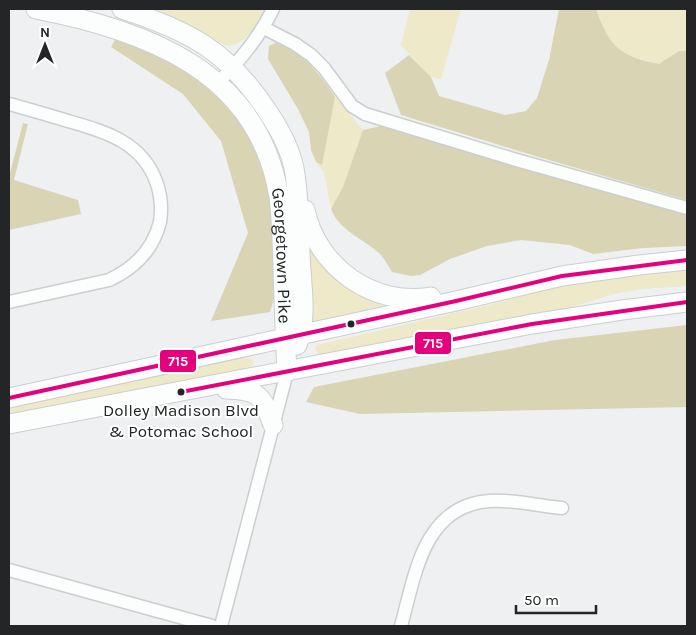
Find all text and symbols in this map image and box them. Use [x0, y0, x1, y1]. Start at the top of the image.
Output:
north arrow [20, 20, 70, 70]
text: N [40, 24, 50, 41]
street label: Georgetown Pike [267, 186, 296, 324]
unlabelled marker [346, 319, 356, 329]
line badge: 715 [414, 331, 452, 355]
text: 715 [423, 335, 443, 352]
line badge: 715 [159, 349, 197, 373]
text: 715 [168, 353, 188, 370]
marker: Dolley Madison Blvd & Potomac School [176, 387, 186, 397]
place label: Dolley Madison Blvd & Potomac School [103, 400, 259, 441]
scale bar [516, 582, 596, 614]
text: 50 m [524, 591, 559, 609]

